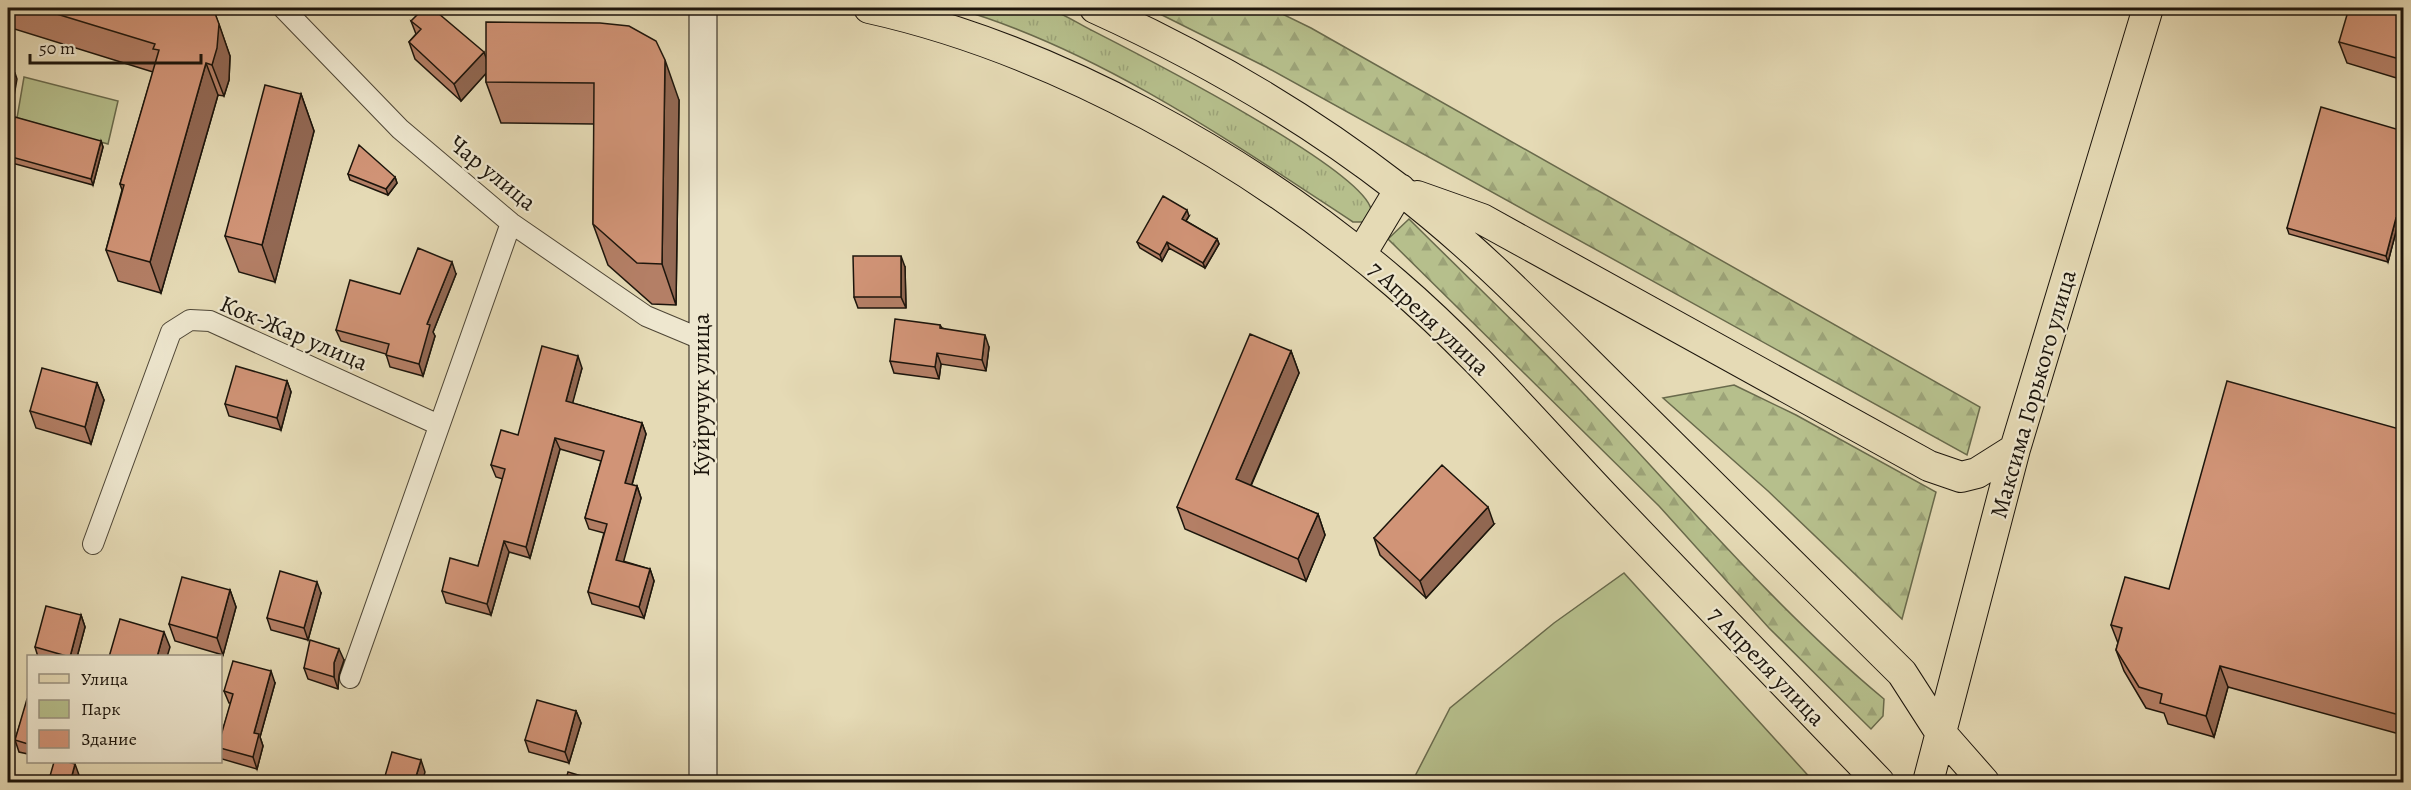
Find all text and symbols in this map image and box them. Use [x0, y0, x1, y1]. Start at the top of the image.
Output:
scale bar [30, 27, 201, 65]
text: 50 m [39, 36, 75, 60]
street label: Чар улица [443, 128, 543, 218]
street label: 7 Апреля улица [1361, 253, 1497, 383]
street label: Максима Горького улица [1982, 266, 2084, 522]
street label: Кок-Жар улица [215, 287, 373, 379]
street label: Куйручук улица [685, 313, 717, 477]
street label: 7 Апреля улица [1702, 599, 1832, 733]
legend [27, 655, 222, 763]
text: Улица [81, 667, 129, 691]
text: Парк [81, 697, 121, 721]
text: Здание [81, 727, 137, 751]

